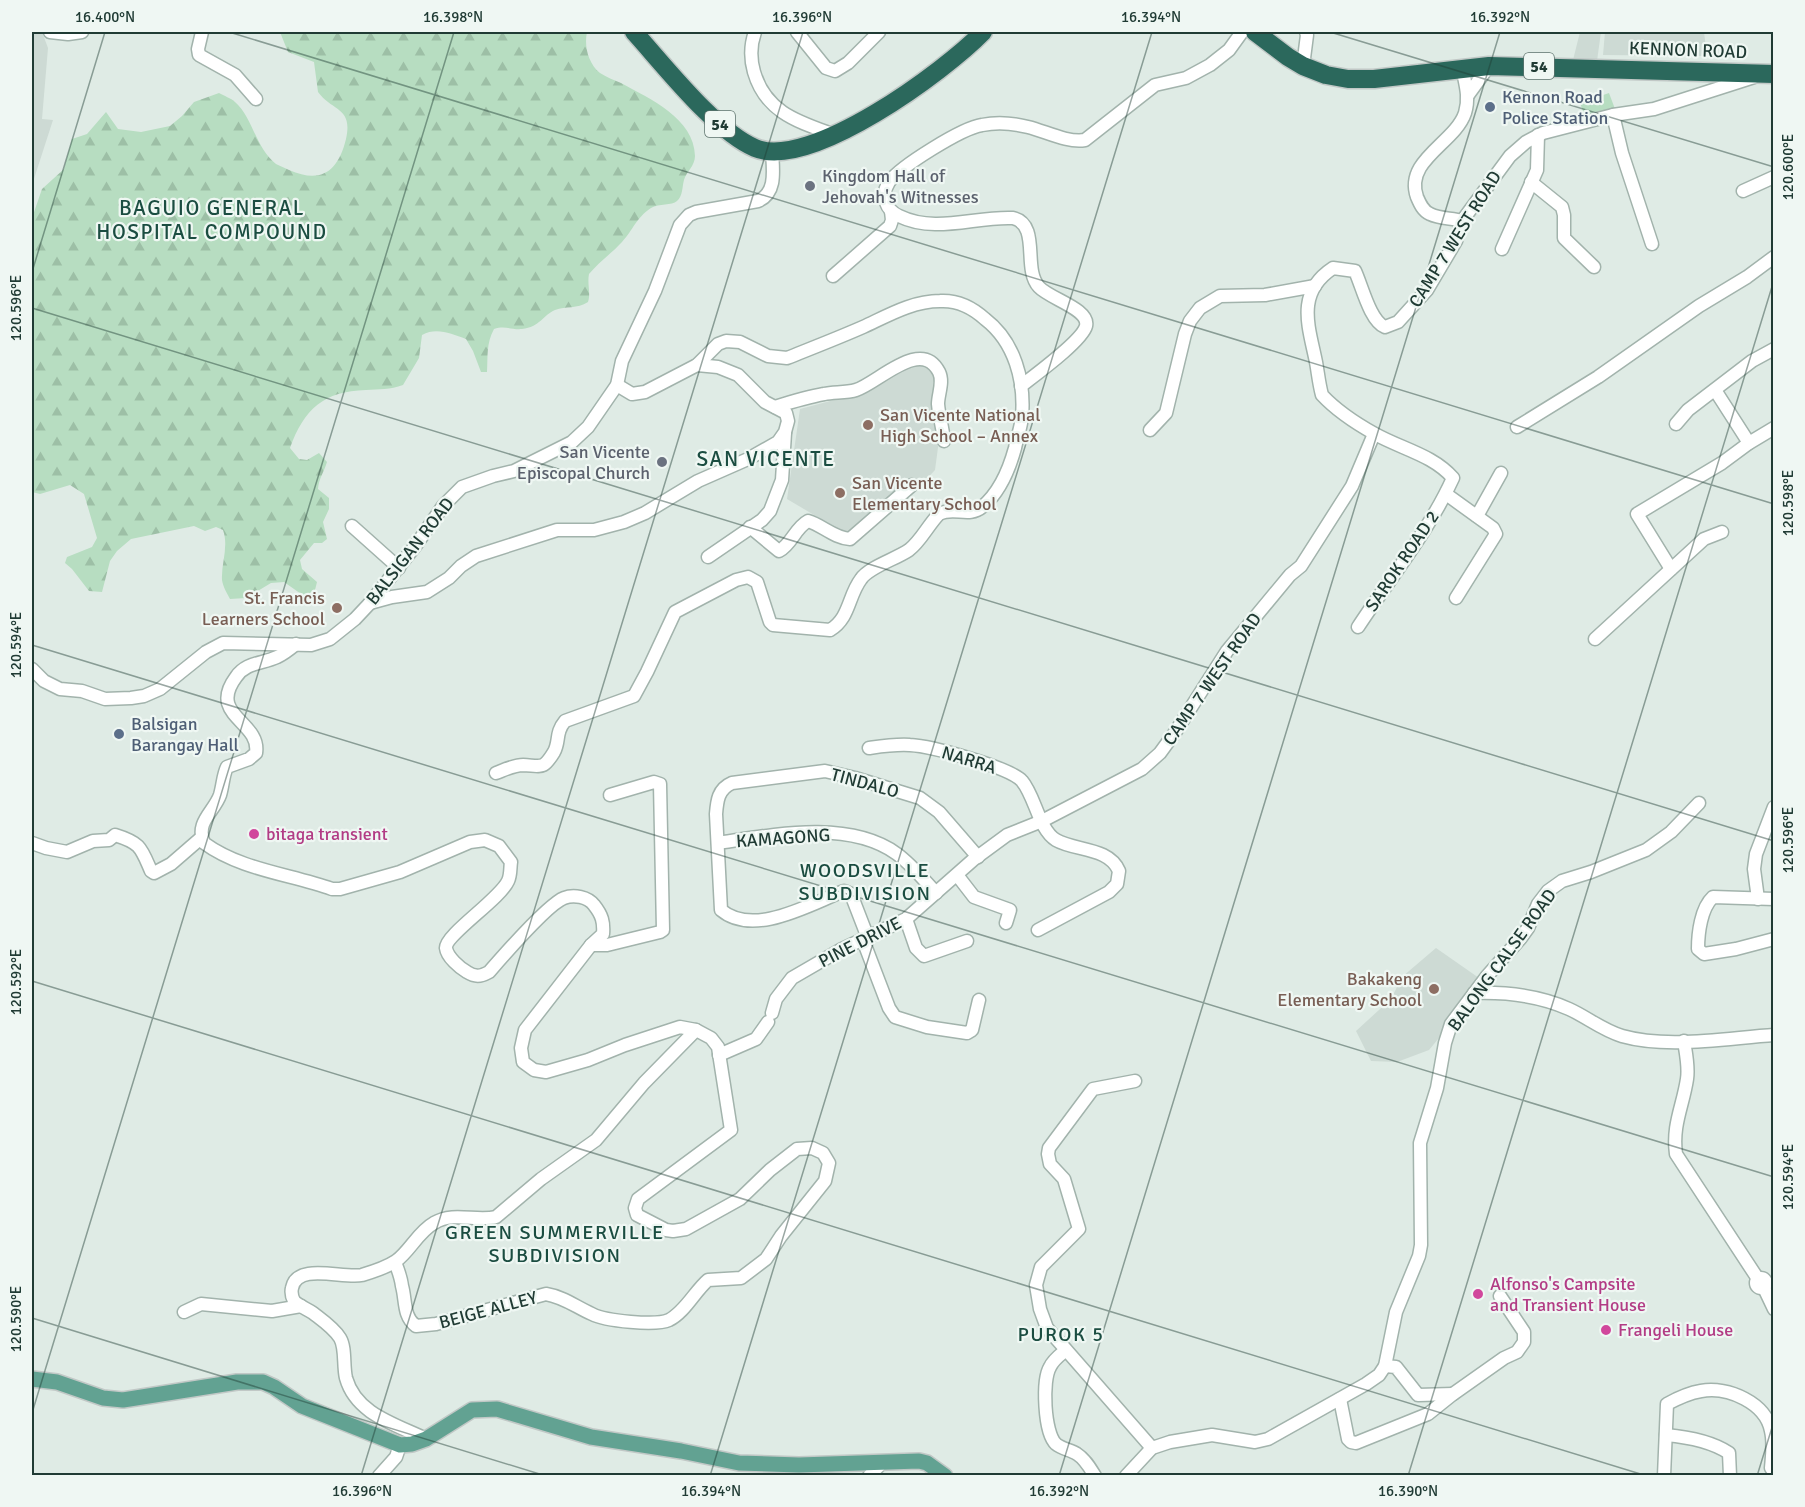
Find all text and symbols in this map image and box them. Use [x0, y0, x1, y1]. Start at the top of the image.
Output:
text: 16.400°N [75, 8, 135, 26]
text: 16.398°N [423, 8, 483, 26]
text: 16.396°N [772, 8, 832, 26]
text: 16.394°N [1121, 8, 1181, 26]
text: 16.392°N [1470, 8, 1530, 26]
street label: KENNON ROAD [1629, 37, 1747, 63]
road number: 54 [1524, 53, 1554, 79]
place label: Kennon Road Police Station [1502, 86, 1608, 129]
marker: Kennon Road Police Station [1483, 100, 1497, 114]
road number: 54 [705, 111, 735, 137]
text: 120.600°E [1779, 134, 1797, 200]
place label: Kingdom Hall of Jehovah's Witnesses [822, 165, 979, 208]
street label: CAMP 7 WEST ROAD [1404, 167, 1506, 311]
marker: Kingdom Hall of Jehovah's Witnesses [803, 179, 817, 193]
district label: BAGUIO GENERAL HOSPITAL COMPOUND [96, 195, 328, 245]
text: 120.596°E [7, 275, 25, 341]
place label: San Vicente National High School – Annex [880, 404, 1041, 447]
marker: San Vicente National High School – Annex [861, 418, 875, 432]
place label: San Vicente Episcopal Church [517, 441, 650, 484]
district label: SAN VICENTE [696, 446, 836, 472]
marker: San Vicente Episcopal Church [655, 455, 669, 469]
text: 120.598°E [1779, 470, 1797, 536]
place label: San Vicente Elementary School [852, 472, 997, 515]
marker: San Vicente Elementary School [833, 486, 847, 500]
street label: BALSIGAN ROAD [361, 493, 459, 609]
street label: SAROK ROAD 2 [1360, 507, 1444, 615]
place label: St. Francis Learners School [202, 587, 325, 630]
marker: St. Francis Learners School [330, 601, 344, 615]
street label: CAMP 7 WEST ROAD [1158, 608, 1266, 750]
text: 120.594°E [7, 612, 25, 678]
place label: Balsigan Barangay Hall [131, 713, 239, 756]
marker: Balsigan Barangay Hall [112, 727, 126, 741]
street label: NARRA [939, 741, 999, 779]
street label: TINDALO [829, 763, 901, 803]
text: 120.596°E [1779, 807, 1797, 873]
place label: bitaga transient [266, 823, 388, 845]
street label: KAMAGONG [735, 824, 831, 852]
marker: bitaga transient [247, 827, 261, 841]
district label: WOODSVILLE SUBDIVISION [798, 858, 932, 906]
street label: BALONG CALSE ROAD [1443, 885, 1561, 1035]
street label: PINE DRIVE [815, 912, 905, 972]
text: 120.592°E [7, 949, 25, 1015]
place label: Bakakeng Elementary School [1277, 968, 1422, 1011]
marker: Bakakeng Elementary School [1427, 982, 1441, 996]
text: 120.594°E [1779, 1144, 1797, 1210]
district label: GREEN SUMMERVILLE SUBDIVISION [445, 1220, 665, 1268]
place label: Alfonso's Campsite and Transient House [1490, 1273, 1646, 1316]
text: 120.590°E [7, 1286, 25, 1352]
street label: BEIGE ALLEY [436, 1286, 540, 1334]
marker: Alfonso's Campsite and Transient House [1471, 1287, 1485, 1301]
place label: Frangeli House [1618, 1319, 1733, 1341]
district label: PUROK 5 [1017, 1322, 1105, 1347]
marker: Frangeli House [1599, 1323, 1613, 1337]
text: 16.396°N [332, 1482, 392, 1500]
text: 16.394°N [681, 1482, 741, 1500]
text: 16.392°N [1029, 1482, 1089, 1500]
text: 16.390°N [1378, 1482, 1438, 1500]

